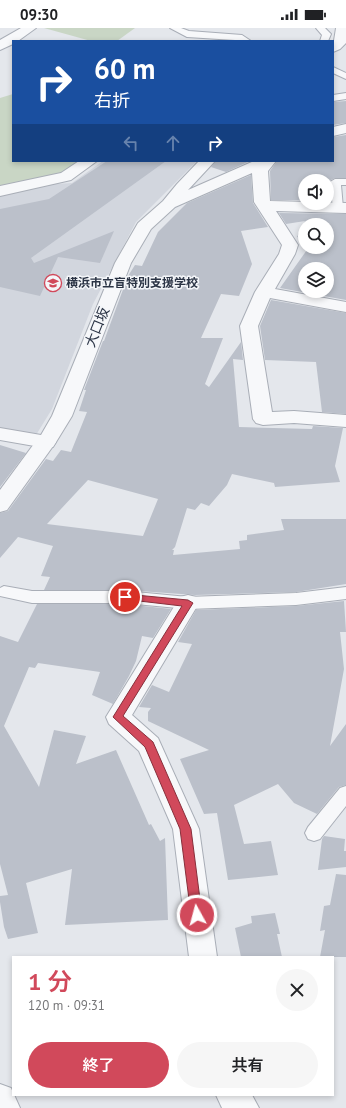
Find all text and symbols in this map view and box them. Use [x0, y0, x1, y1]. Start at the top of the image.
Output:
text: 09:30 [20, 5, 58, 24]
text: 60 m [94, 50, 155, 87]
icon: right [28, 56, 80, 108]
text: 右折 [94, 89, 130, 112]
icon: left [120, 132, 142, 154]
icon: ahead [162, 132, 184, 154]
icon: right [204, 132, 226, 154]
map controls [298, 174, 334, 298]
button: sound [298, 174, 334, 210]
button: search [298, 218, 334, 254]
button: layers [298, 262, 334, 298]
school or university icon: 横浜市立盲特別支援学校 [43, 273, 63, 293]
place label: 横浜市立盲特別支援学校 [66, 275, 198, 290]
street label: 大口坂 [81, 304, 113, 350]
pin [108, 580, 142, 614]
icon: arrive [114, 586, 136, 608]
position arrow [176, 894, 218, 936]
text: 1 分 [28, 966, 72, 997]
button: close [276, 969, 318, 1011]
text: 120 m · 09:31 [28, 997, 105, 1014]
button: 終了 [28, 1042, 169, 1088]
button: 共有 [177, 1042, 318, 1088]

